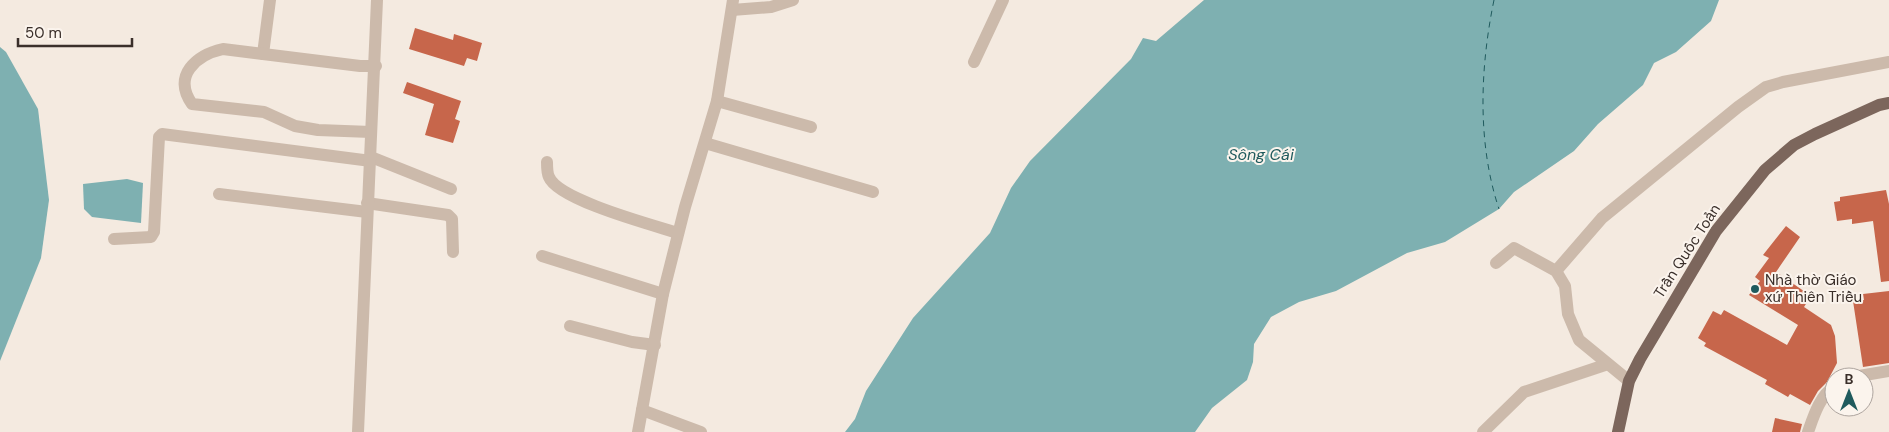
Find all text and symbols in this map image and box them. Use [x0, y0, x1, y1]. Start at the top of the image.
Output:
scale bar [18, 15, 131, 47]
text: 50 m [25, 23, 62, 43]
water label: Sông Cái [1228, 144, 1295, 165]
street label: Trần Quốc Toản [1649, 200, 1725, 302]
place label: Nhà thờ Giáo xứ Thiên Triều [1765, 270, 1862, 307]
marker: Nhà thờ Giáo xứ Thiên Triều [1749, 283, 1761, 295]
north arrow [1824, 367, 1874, 417]
text: B [1845, 370, 1854, 388]

